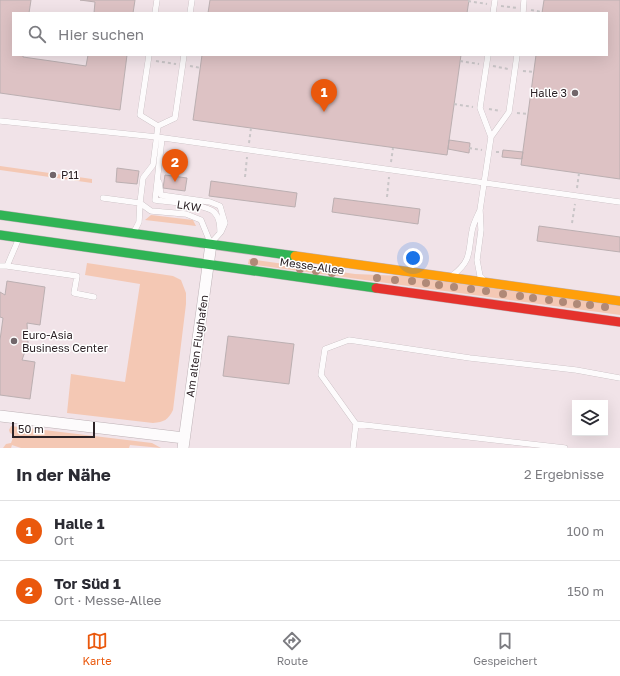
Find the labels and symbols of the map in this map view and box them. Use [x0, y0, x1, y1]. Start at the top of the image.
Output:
pin: 1 [311, 79, 337, 112]
place label: Halle 3 [530, 86, 567, 99]
marker: Halle 3 [570, 88, 580, 98]
pin: 2 [162, 149, 188, 182]
place label: P11 [61, 168, 79, 181]
marker: P11 [48, 170, 58, 180]
street label: LKW [176, 197, 203, 214]
your location [403, 248, 423, 268]
street label: Messe-Allee [279, 255, 345, 276]
street label: Am alten Flughafen [183, 294, 210, 398]
place label: Euro-Asia Business Center [22, 328, 109, 354]
marker: Euro-Asia Business Center [9, 336, 19, 346]
scale bar [12, 420, 95, 439]

